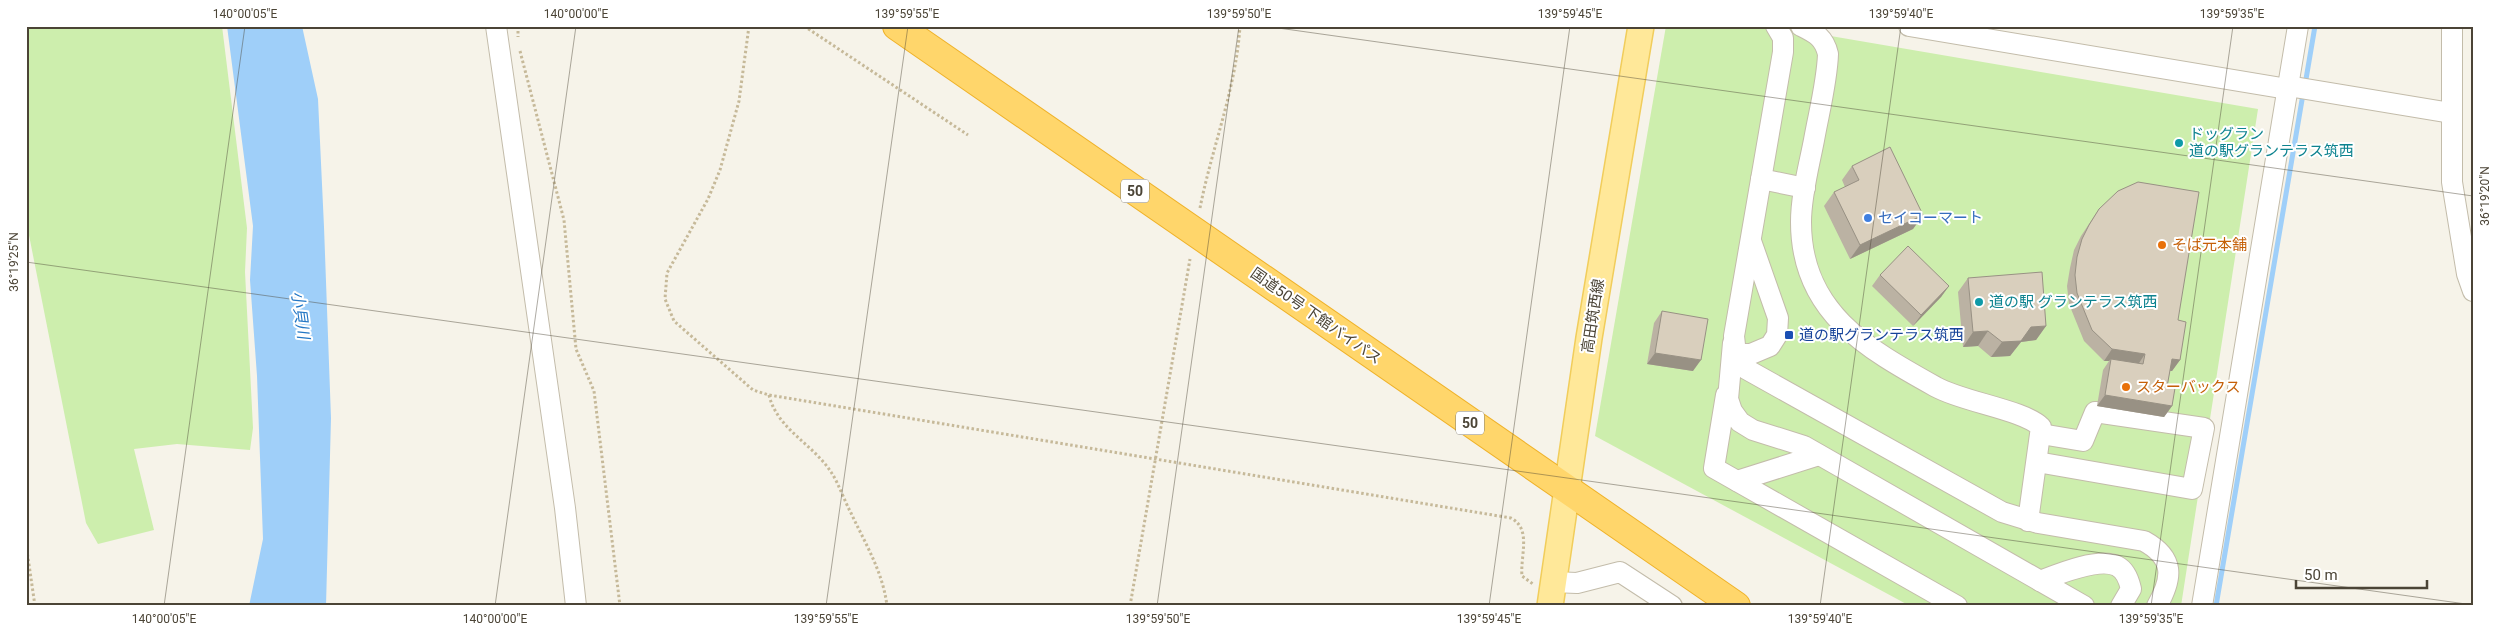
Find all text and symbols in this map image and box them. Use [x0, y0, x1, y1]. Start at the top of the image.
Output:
text: 140°00'05"E [213, 7, 277, 21]
text: 140°00'00"E [544, 7, 608, 21]
text: 139°59'55"E [875, 7, 939, 21]
text: 139°59'50"E [1207, 7, 1271, 21]
text: 139°59'45"E [1538, 7, 1602, 21]
text: 139°59'40"E [1869, 7, 1933, 21]
text: 139°59'35"E [2200, 7, 2264, 21]
place label: ドッグラン 道の駅グランテラス筑西 [2189, 125, 2354, 160]
marker: ドッグラン 道の駅グランテラス筑西 [2173, 137, 2185, 149]
text: 36°19'20"N [2478, 166, 2492, 226]
road number: 50 [1121, 180, 1149, 202]
place label: セイコーマート [1878, 209, 1983, 227]
marker: セイコーマート [1862, 212, 1874, 224]
text: 36°19'25"N [7, 232, 21, 292]
place label: そば元本舗 [2172, 236, 2247, 254]
marker: そば元本舗 [2156, 239, 2168, 251]
street label: 国道50号 下館バイパス [1247, 264, 1385, 368]
street label: 高田筑西線 [1578, 278, 1608, 354]
water label: 小貝川 [288, 290, 314, 342]
place label: 道の駅 グランテラス筑西 [1989, 293, 2157, 311]
marker: 道の駅 グランテラス筑西 [1973, 296, 1985, 308]
place label: 道の駅グランテラス筑西 [1799, 326, 1964, 344]
marker: 道の駅グランテラス筑西 [1783, 329, 1795, 341]
place label: スターバックス [2136, 378, 2240, 396]
marker: スターバックス [2120, 381, 2132, 393]
road number: 50 [1456, 412, 1484, 434]
scale bar [2296, 557, 2428, 589]
text: 50 m [2304, 566, 2338, 584]
text: 140°00'05"E [132, 612, 196, 626]
text: 140°00'00"E [463, 612, 527, 626]
text: 139°59'55"E [794, 612, 858, 626]
text: 139°59'50"E [1126, 612, 1190, 626]
text: 139°59'45"E [1457, 612, 1521, 626]
text: 139°59'40"E [1788, 612, 1852, 626]
text: 139°59'35"E [2119, 612, 2183, 626]

